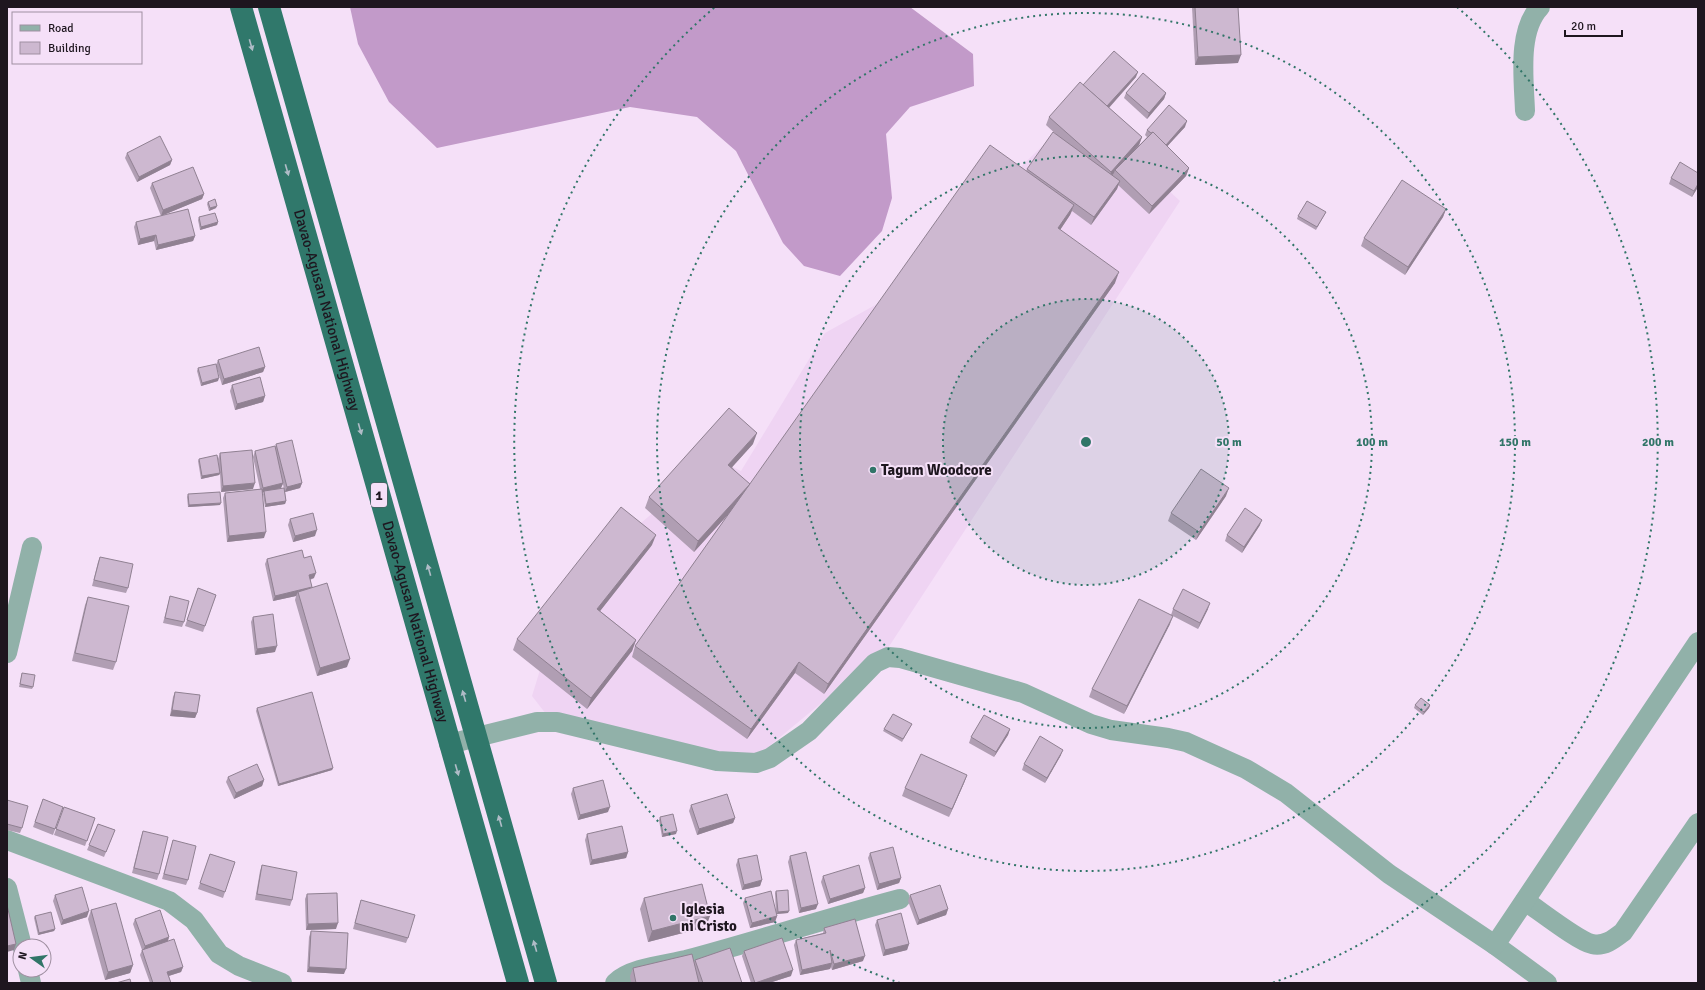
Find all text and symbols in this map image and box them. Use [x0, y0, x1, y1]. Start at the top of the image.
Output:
legend [12, 12, 142, 64]
scale bar [1565, 12, 1622, 38]
text: 20 m [1571, 19, 1596, 34]
text: Road [48, 21, 74, 36]
one-way arrow [249, 38, 255, 51]
text: Building [48, 41, 91, 56]
one-way arrow [284, 164, 290, 176]
street label: Davao-Agusan National Highway [290, 207, 364, 413]
one-way arrow [358, 423, 364, 436]
centre of rings [1079, 435, 1093, 449]
text: 50 m [1216, 435, 1242, 450]
text: 100 m [1356, 435, 1388, 450]
text: 150 m [1499, 435, 1531, 450]
text: 200 m [1642, 435, 1674, 450]
place label: Tagum Woodcore [881, 461, 992, 479]
marker: Tagum Woodcore [868, 465, 878, 475]
road number: 1 [371, 483, 387, 507]
street label: Davao-Agusan National Highway [378, 519, 453, 725]
one-way arrow [425, 564, 431, 577]
one-way arrow [461, 689, 467, 701]
one-way arrow [454, 764, 460, 776]
one-way arrow [497, 814, 503, 826]
place label: Iglesia ni Cristo [681, 900, 737, 935]
marker: Iglesia ni Cristo [668, 913, 678, 923]
north arrow [12, 938, 52, 978]
one-way arrow [532, 939, 538, 951]
text: N [16, 950, 30, 961]

